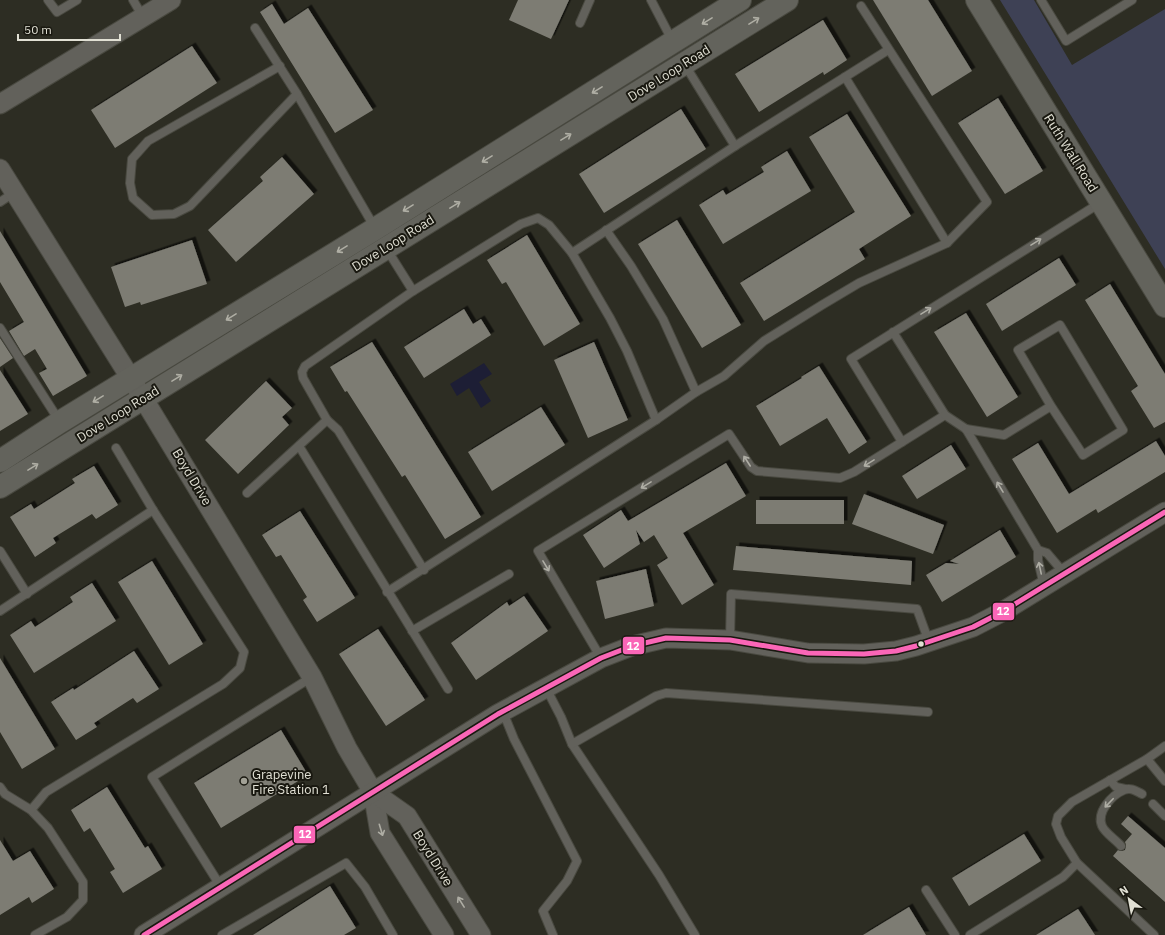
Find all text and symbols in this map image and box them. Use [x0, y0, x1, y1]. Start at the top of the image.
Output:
scale bar [18, 16, 120, 42]
one-way arrow [702, 17, 713, 25]
one-way arrow [748, 17, 759, 25]
text: 50 m [24, 22, 52, 37]
street label: Dove Loop Road [625, 41, 713, 105]
one-way arrow [592, 86, 603, 94]
street label: Ruth Wall Road [1040, 111, 1102, 195]
one-way arrow [560, 133, 571, 141]
one-way arrow [482, 155, 493, 163]
one-way arrow [449, 200, 461, 208]
one-way arrow [403, 204, 414, 212]
street label: Dove Loop Road [349, 211, 437, 275]
one-way arrow [1030, 238, 1042, 246]
one-way arrow [336, 246, 348, 254]
one-way arrow [920, 307, 932, 315]
one-way arrow [225, 314, 237, 322]
one-way arrow [171, 373, 183, 381]
street label: Dove Loop Road [74, 382, 162, 446]
one-way arrow [93, 395, 104, 403]
street label: Boyd Drive [169, 446, 215, 508]
one-way arrow [743, 456, 751, 467]
one-way arrow [864, 459, 875, 467]
one-way arrow [27, 463, 38, 471]
one-way arrow [640, 481, 652, 489]
one-way arrow [996, 481, 1004, 493]
one-way arrow [543, 560, 551, 572]
one-way arrow [1036, 562, 1044, 575]
line badge: 12 [992, 602, 1015, 621]
text: 12 [996, 604, 1010, 618]
line badge: 12 [622, 636, 645, 655]
text: 12 [626, 639, 640, 653]
unlabelled marker [916, 639, 926, 649]
place label: Grapevine Fire Station 1 [252, 766, 330, 798]
marker: Grapevine Fire Station 1 [239, 776, 249, 786]
one-way arrow [1104, 798, 1114, 808]
one-way arrow [378, 823, 385, 836]
line badge: 12 [293, 825, 316, 844]
text: 12 [298, 827, 312, 841]
street label: Boyd Drive [409, 827, 457, 889]
north arrow [1109, 879, 1149, 919]
text: N [1117, 882, 1131, 899]
one-way arrow [456, 896, 464, 908]

